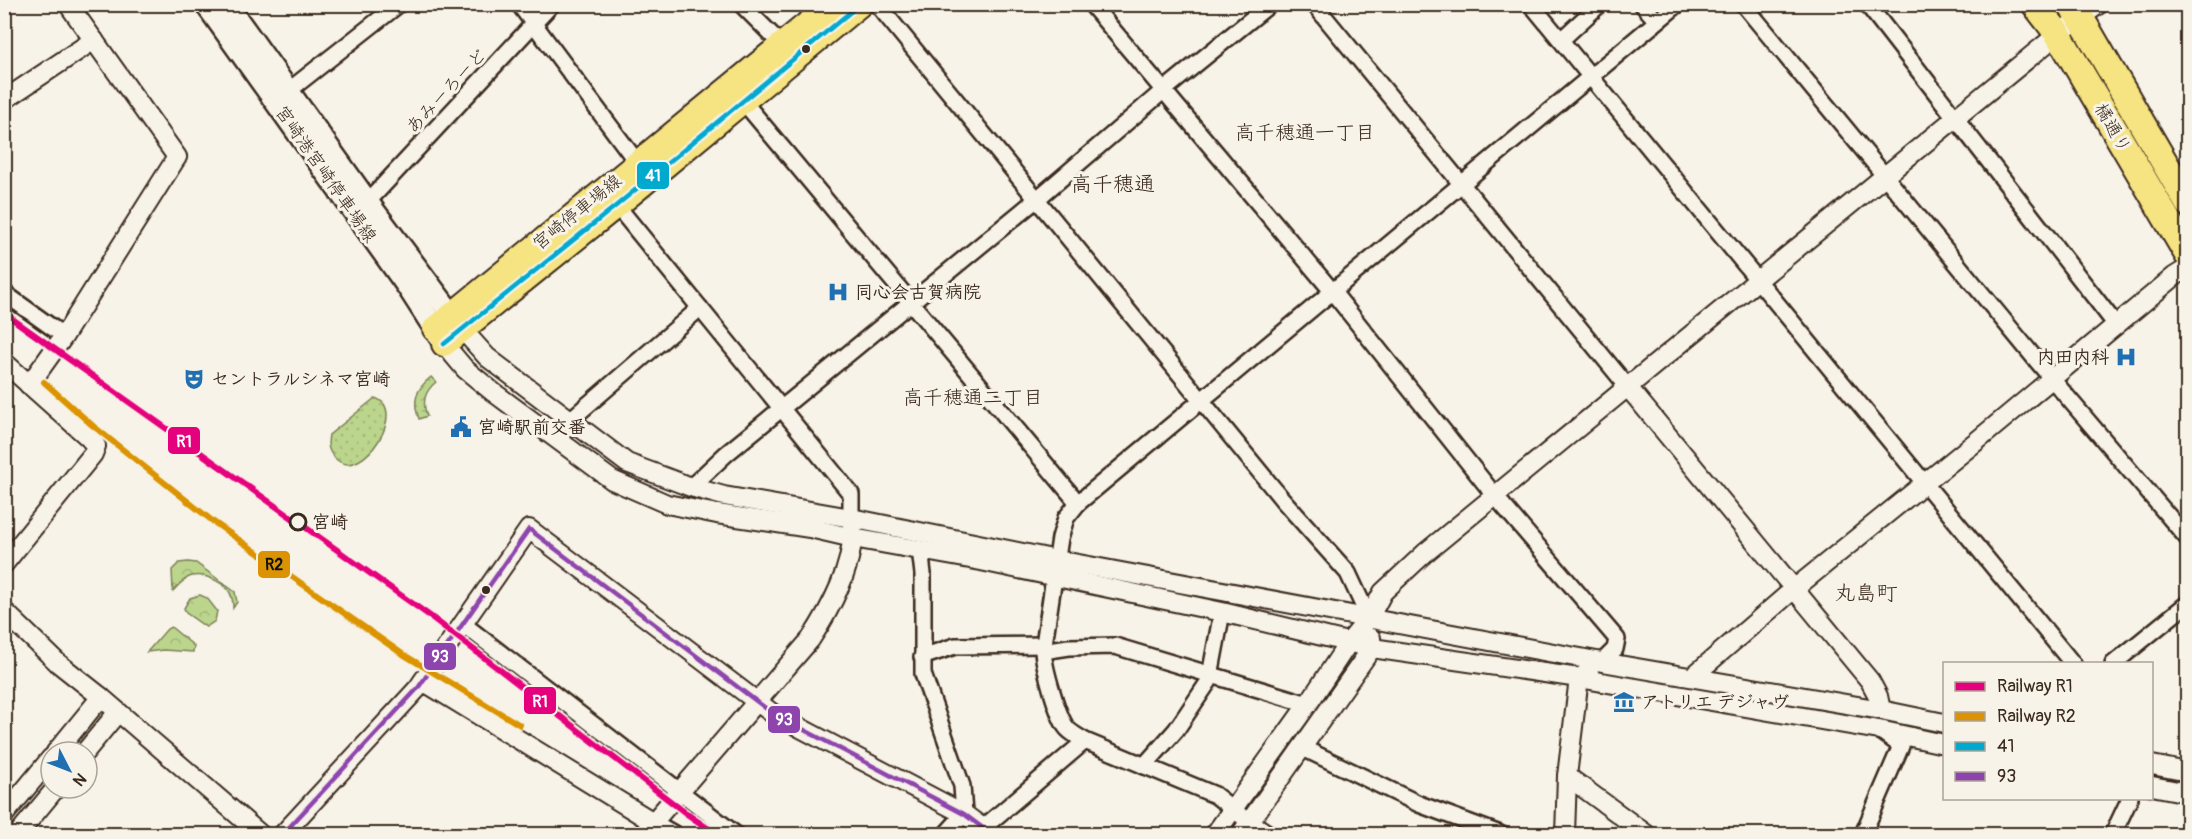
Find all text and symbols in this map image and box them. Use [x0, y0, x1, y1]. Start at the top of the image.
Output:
unlabelled marker [800, 43, 812, 55]
street label: あみーろーど [401, 44, 491, 139]
street label: 橘通り [2089, 99, 2136, 157]
street label: 宮崎港宮崎停車場線 [270, 101, 381, 247]
district label: 高千穂通一丁目 [1235, 120, 1375, 145]
line badge: 41 [636, 161, 670, 190]
text: 41 [645, 166, 661, 186]
street label: 宮崎停車場線 [528, 169, 627, 255]
district label: 高千穂通 [1071, 171, 1155, 198]
hospital icon: 同心会古賀病院 [826, 280, 850, 304]
place label: 同心会古賀病院 [855, 281, 981, 304]
hospital icon: 内田内科 [2114, 345, 2138, 369]
place label: 内田内科 [2037, 346, 2109, 369]
theatre icon: セントラルシネマ宮崎 [182, 367, 206, 391]
place label: セントラルシネマ宮崎 [211, 368, 390, 391]
district label: 高千穂通二丁目 [903, 385, 1043, 410]
public building icon: 宮崎駅前交番 [449, 415, 473, 439]
place label: 宮崎駅前交番 [478, 416, 586, 439]
line badge: R1 [167, 426, 201, 455]
text: R1 [176, 432, 192, 452]
place label: 宮崎 [312, 511, 348, 534]
marker: 宮崎 [289, 513, 307, 531]
line badge: R2 [257, 550, 291, 579]
text: R2 [265, 555, 283, 575]
district label: 丸島町 [1835, 580, 1898, 607]
unlabelled marker [480, 584, 492, 596]
line badge: 93 [423, 642, 457, 671]
text: 93 [431, 647, 449, 667]
legend [1943, 662, 2153, 800]
text: Railway R1 [1997, 675, 2073, 698]
line badge: R1 [523, 686, 557, 715]
museum icon: アトリエ デジャヴ [1612, 690, 1636, 714]
place label: アトリエ デジャヴ [1641, 691, 1789, 714]
text: R1 [532, 692, 548, 712]
line badge: 93 [767, 705, 801, 734]
text: Railway R2 [1997, 705, 2076, 728]
text: 93 [775, 710, 793, 730]
text: 41 [1997, 735, 2014, 758]
north arrow [39, 740, 99, 800]
text: 93 [1997, 765, 2016, 788]
text: N [68, 769, 90, 790]

